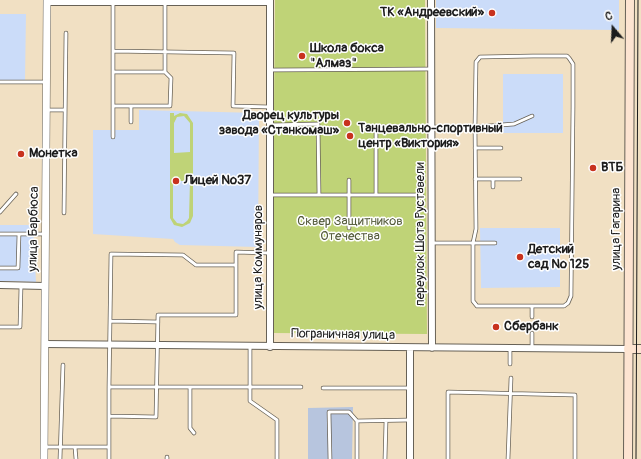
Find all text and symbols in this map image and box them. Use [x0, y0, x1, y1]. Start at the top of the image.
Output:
place label: ТК «Андреевский» [380, 5, 484, 21]
marker: ТК «Андреевский» [487, 8, 497, 18]
north arrow [593, 8, 633, 48]
text: С [604, 9, 614, 23]
place label: Школа бокса "Алмаз" [310, 41, 384, 72]
marker: Школа бокса "Алмаз" [297, 51, 307, 61]
place label: Дворец культуры завода «Станкомаш» [219, 108, 339, 139]
marker: Дворец культуры завода «Станкомаш» [342, 118, 352, 128]
place label: Танцевально-спортивный центр «Виктория» [358, 121, 503, 152]
marker: Танцевально-спортивный центр «Виктория» [345, 131, 355, 141]
place label: Монетка [29, 146, 78, 162]
marker: Монетка [16, 149, 26, 159]
place label: ВТБ [601, 160, 623, 176]
street label: переулок Шота Руставели [413, 162, 429, 306]
marker: ВТБ [588, 163, 598, 173]
place label: Лицей №37 [184, 173, 251, 189]
marker: Лицей №37 [171, 176, 181, 186]
street label: улица Барбюса [25, 186, 43, 272]
street label: улица Гагарина [609, 188, 625, 270]
street label: улица Коммунаров [251, 205, 267, 309]
park label: Сквер Защитников Отечества [297, 214, 403, 245]
place label: Детский сад № 125 [528, 242, 589, 273]
marker: Детский сад № 125 [515, 252, 525, 262]
place label: Сбербанк [504, 319, 559, 335]
marker: Сбербанк [491, 322, 501, 332]
street label: Пограничная улица [291, 326, 395, 344]

